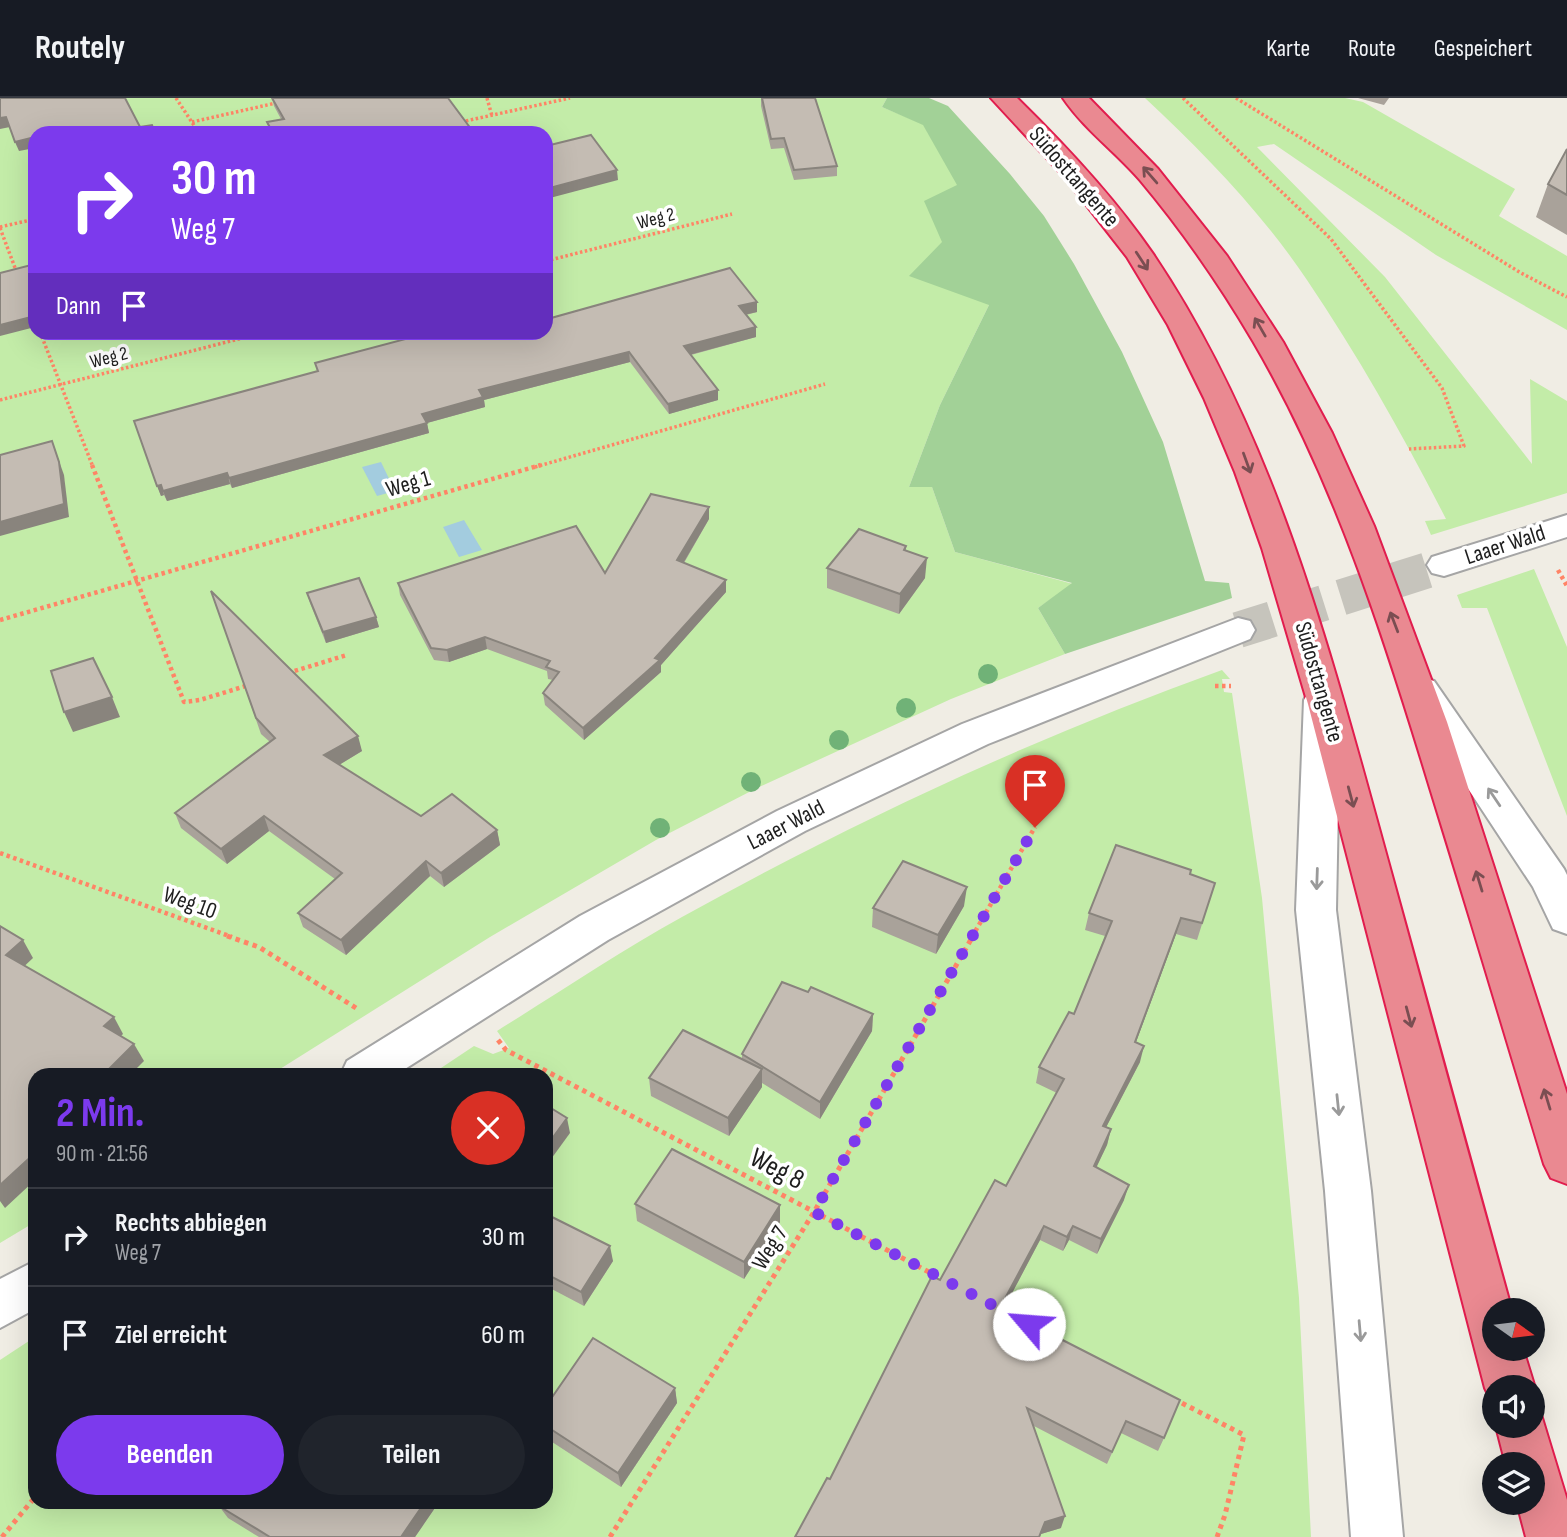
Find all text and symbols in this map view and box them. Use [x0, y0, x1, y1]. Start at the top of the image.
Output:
text: Routely [35, 28, 125, 68]
text: Karte [1266, 34, 1310, 63]
text: Route [1348, 34, 1396, 63]
text: Gespeichert [1434, 34, 1532, 63]
street label: Südosttangente [1023, 121, 1125, 233]
text: 30 m [171, 150, 256, 209]
icon: right [56, 154, 147, 245]
one-way arrow [1142, 166, 1158, 184]
street label: Weg 2 [635, 203, 677, 235]
text: Weg 7 [171, 210, 235, 249]
one-way arrow [1135, 251, 1150, 270]
icon: arrive [115, 287, 153, 325]
text: Dann [56, 291, 101, 322]
one-way arrow [1253, 318, 1267, 338]
street label: Weg 2 [88, 342, 130, 374]
one-way arrow [1242, 451, 1255, 473]
street label: Weg 1 [383, 464, 433, 504]
street label: Laaer Wald [1461, 519, 1549, 571]
one-way arrow [1387, 611, 1399, 633]
street label: Südosttangente [1288, 619, 1350, 745]
pin [1005, 755, 1065, 827]
icon: arrive [1016, 766, 1054, 804]
one-way arrow [1345, 785, 1358, 807]
one-way arrow [1487, 788, 1501, 808]
street label: Laaer Wald [743, 794, 829, 856]
one-way arrow [1310, 867, 1324, 890]
one-way arrow [1472, 871, 1484, 893]
street label: Weg 10 [159, 880, 221, 926]
one-way arrow [1403, 1005, 1416, 1027]
text: 2 Min. [56, 1088, 144, 1139]
one-way arrow [1539, 1088, 1552, 1110]
button: close [451, 1091, 525, 1165]
one-way arrow [1332, 1093, 1345, 1116]
text: 90 m · 21:56 [56, 1140, 148, 1168]
street label: Weg 8 [744, 1141, 810, 1197]
text: Rechts abbiegen [115, 1208, 267, 1239]
icon: right [56, 1218, 94, 1256]
street label: Weg 7 [746, 1221, 794, 1275]
text: 30 m [482, 1222, 525, 1253]
text: Weg 7 [115, 1239, 161, 1267]
position arrow [992, 1287, 1066, 1361]
north arrow [1482, 1298, 1545, 1362]
map controls [1482, 1298, 1545, 1515]
icon: arrive [56, 1316, 94, 1354]
one-way arrow [1354, 1319, 1367, 1342]
text: Ziel erreicht [115, 1320, 227, 1351]
text: 60 m [481, 1320, 525, 1351]
button: sound [1482, 1375, 1545, 1438]
button: Beenden [56, 1415, 284, 1495]
button: Teilen [298, 1415, 525, 1495]
button: layers [1482, 1452, 1545, 1515]

